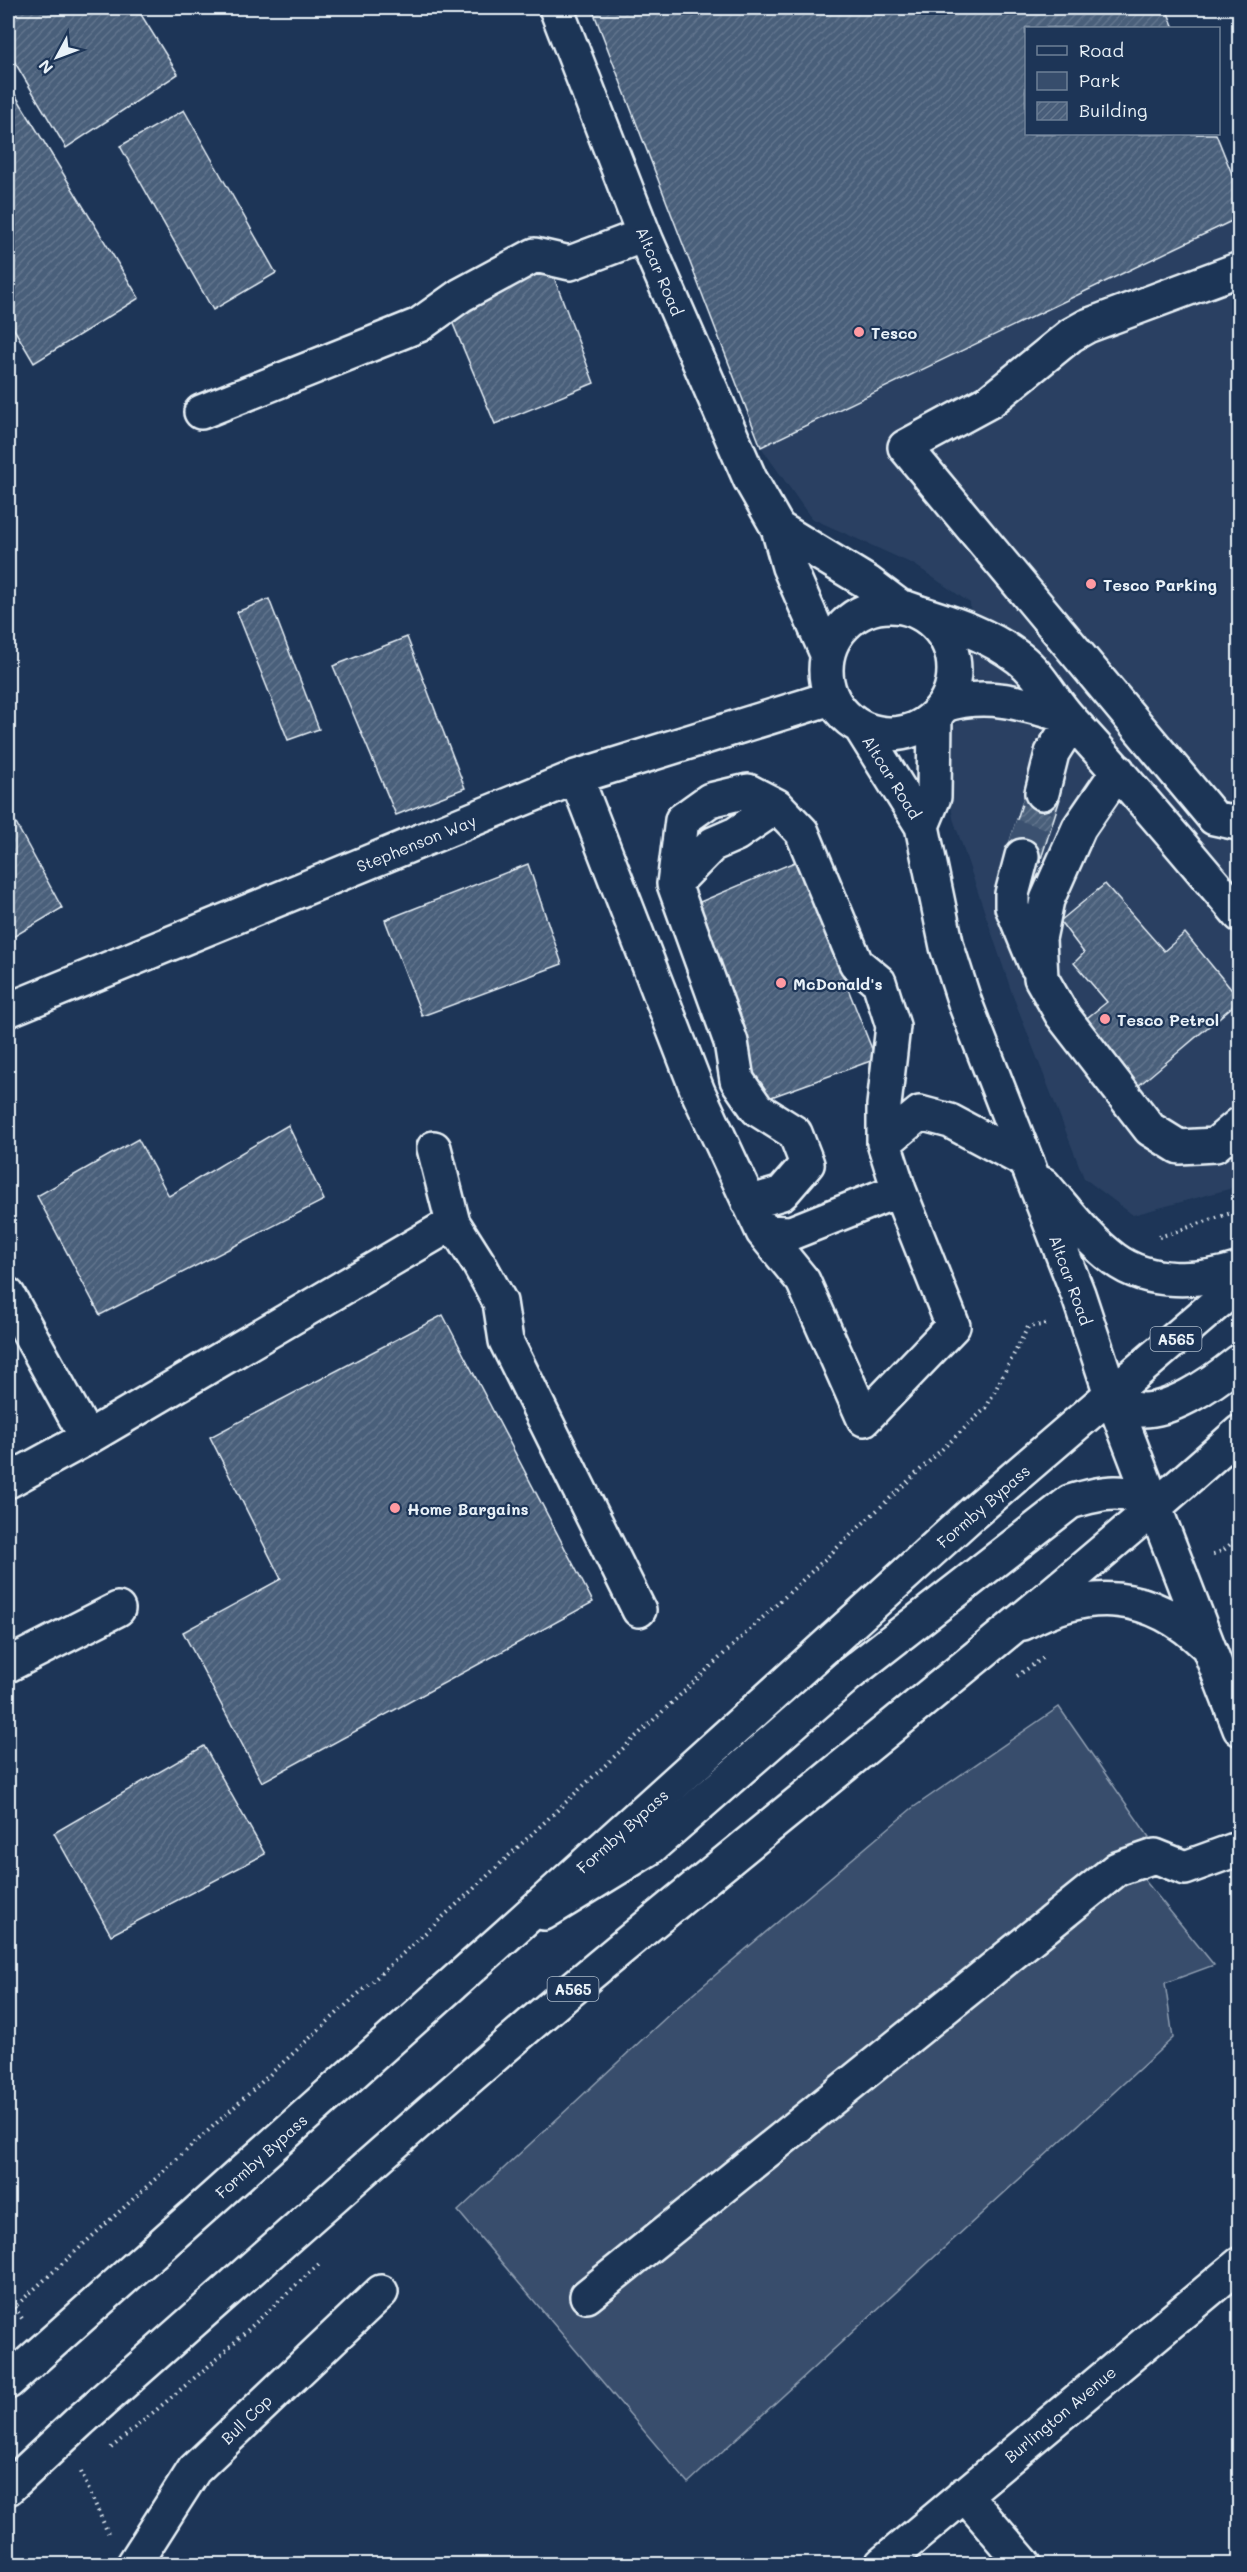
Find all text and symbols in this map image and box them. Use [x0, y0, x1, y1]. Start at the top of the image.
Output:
north arrow [27, 27, 87, 87]
legend [1025, 27, 1220, 135]
text: Road [1079, 38, 1124, 62]
text: N [33, 56, 57, 79]
text: Park [1079, 68, 1120, 92]
text: Building [1079, 98, 1147, 122]
street label: Altcar Road [632, 223, 688, 319]
place label: Tesco [871, 322, 918, 343]
marker: Tesco [852, 325, 866, 339]
place label: Tesco Parking [1103, 574, 1217, 595]
marker: Tesco Parking [1084, 577, 1098, 591]
street label: Altcar Road [858, 731, 926, 823]
street label: Stephenson Way [353, 809, 479, 877]
place label: McDonald's [793, 973, 883, 994]
marker: McDonald's [774, 976, 788, 990]
place label: Tesco Petrol [1117, 1009, 1219, 1030]
marker: Tesco Petrol [1098, 1012, 1112, 1026]
street label: Altcar Road [1045, 1232, 1097, 1328]
road number: A565 [1150, 1327, 1202, 1351]
street label: Formby Bypass [932, 1460, 1034, 1552]
place label: Home Bargains [407, 1498, 529, 1519]
marker: Home Bargains [388, 1501, 402, 1515]
street label: Formby Bypass [572, 1784, 672, 1878]
road number: A565 [548, 1977, 598, 2001]
street label: Formby Bypass [211, 2109, 311, 2203]
street label: Burlington Avenue [1000, 2361, 1120, 2467]
street label: Bull Cop [216, 2390, 276, 2448]

